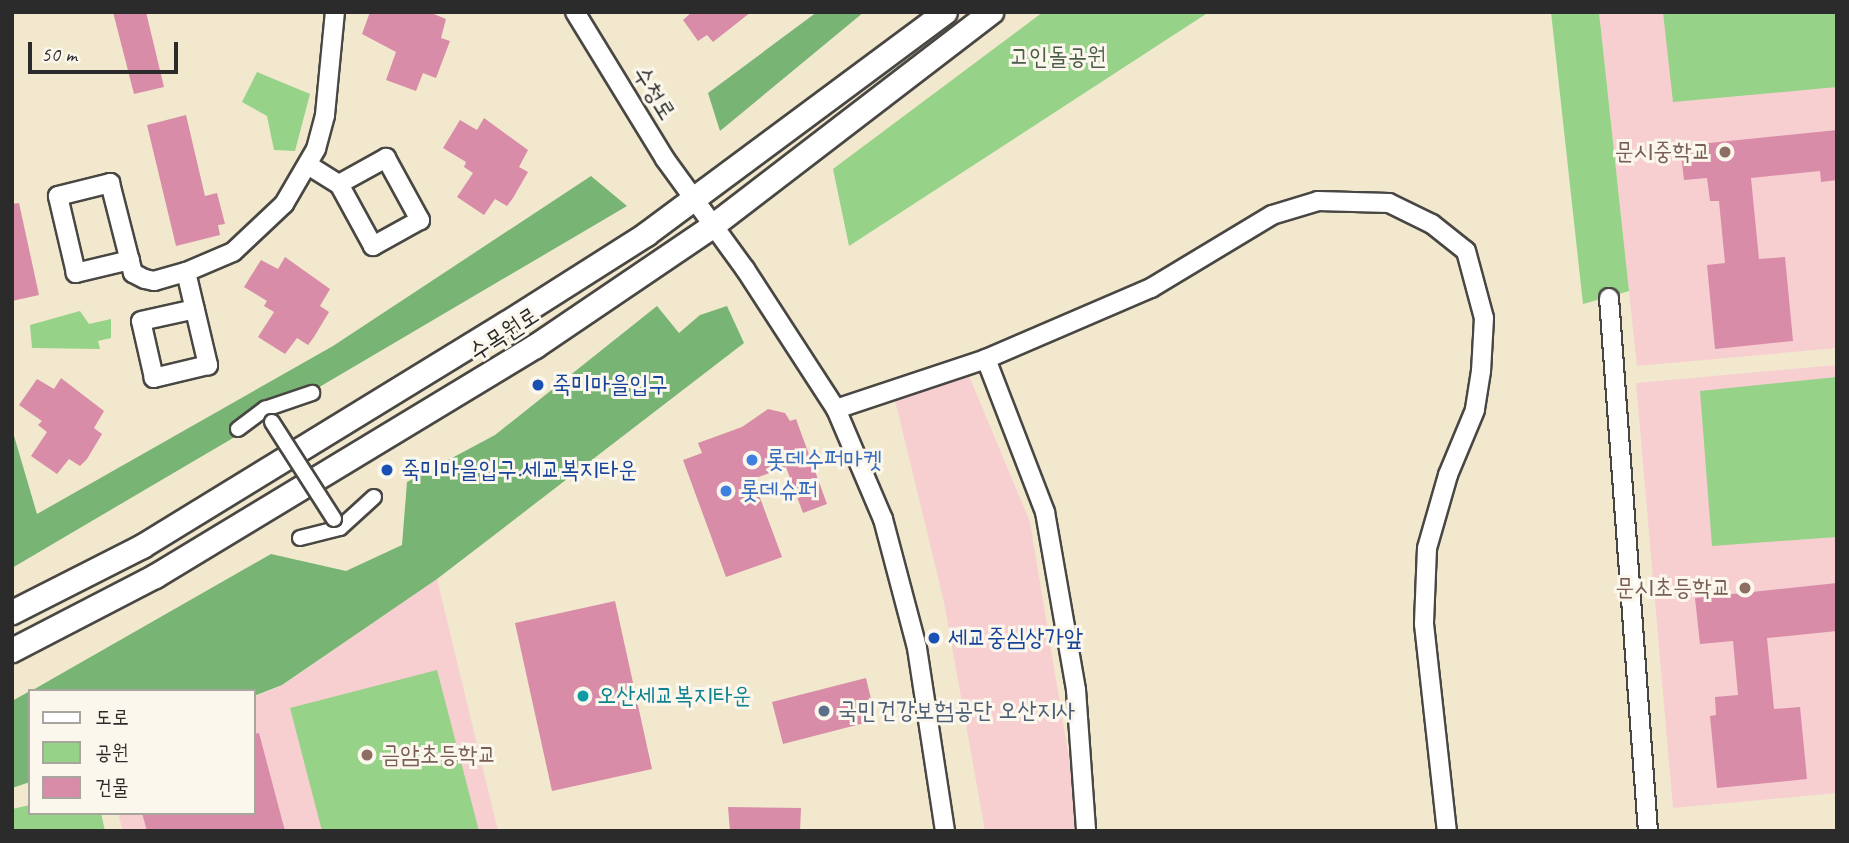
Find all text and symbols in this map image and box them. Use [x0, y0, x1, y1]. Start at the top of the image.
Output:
scale bar [32, 28, 182, 72]
text: 50 m [41, 41, 77, 67]
park label: 고인돌공원 [1010, 43, 1106, 71]
street label: 수청로 [626, 61, 682, 125]
place label: 문시중학교 [1614, 138, 1711, 166]
marker: 문시중학교 [1717, 144, 1733, 160]
street label: 수목원로 [464, 301, 544, 367]
place label: 죽미마을입구 [552, 371, 668, 399]
marker: 죽미마을입구 [530, 377, 546, 393]
place label: 롯데수퍼마켓 [766, 446, 882, 474]
marker: 롯데수퍼마켓 [744, 452, 760, 468]
place label: 죽미마을입구.세교복지타운 [401, 456, 638, 484]
marker: 죽미마을입구.세교복지타운 [379, 462, 395, 478]
place label: 롯데슈퍼 [740, 477, 817, 505]
marker: 롯데슈퍼 [718, 483, 734, 499]
place label: 문시초등학교 [1615, 574, 1731, 602]
marker: 문시초등학교 [1737, 580, 1753, 596]
place label: 세교중심상가앞 [948, 624, 1083, 652]
marker: 세교중심상가앞 [926, 630, 942, 646]
place label: 오산세교복지타운 [597, 682, 752, 710]
marker: 오산세교복지타운 [575, 688, 591, 704]
legend [28, 689, 256, 815]
place label: 국민건강보험공단 오산지사 [838, 697, 1076, 725]
marker: 국민건강보험공단 오산지사 [816, 703, 832, 719]
text: 도로 [95, 704, 129, 730]
text: 공원 [95, 739, 129, 765]
place label: 금암초등학교 [381, 741, 497, 769]
marker: 금암초등학교 [359, 747, 375, 763]
text: 건물 [95, 774, 129, 800]

